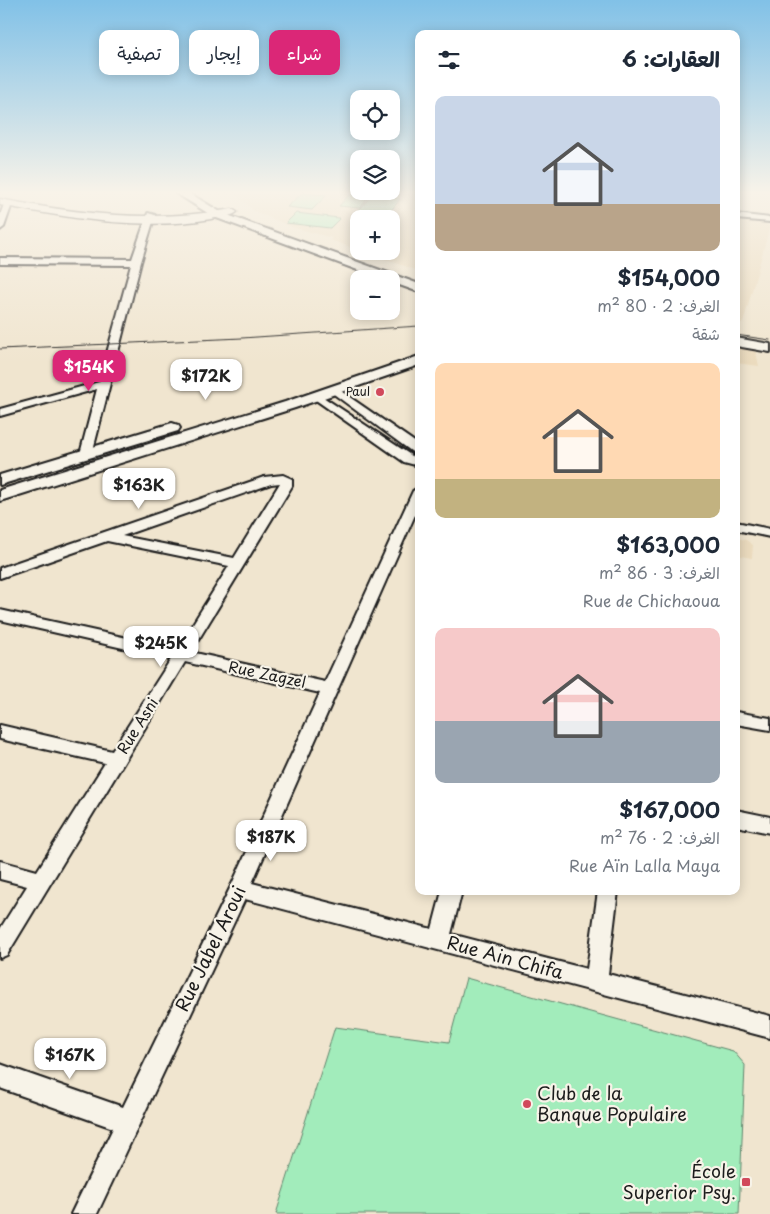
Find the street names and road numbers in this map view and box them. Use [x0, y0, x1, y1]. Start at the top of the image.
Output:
street label: Rue Zagzel [226, 654, 308, 693]
street label: Rue Asni [110, 693, 163, 758]
street label: Rue Jabel Aroui [168, 881, 252, 1016]
street label: Rue Ain Chifa [444, 928, 567, 985]

